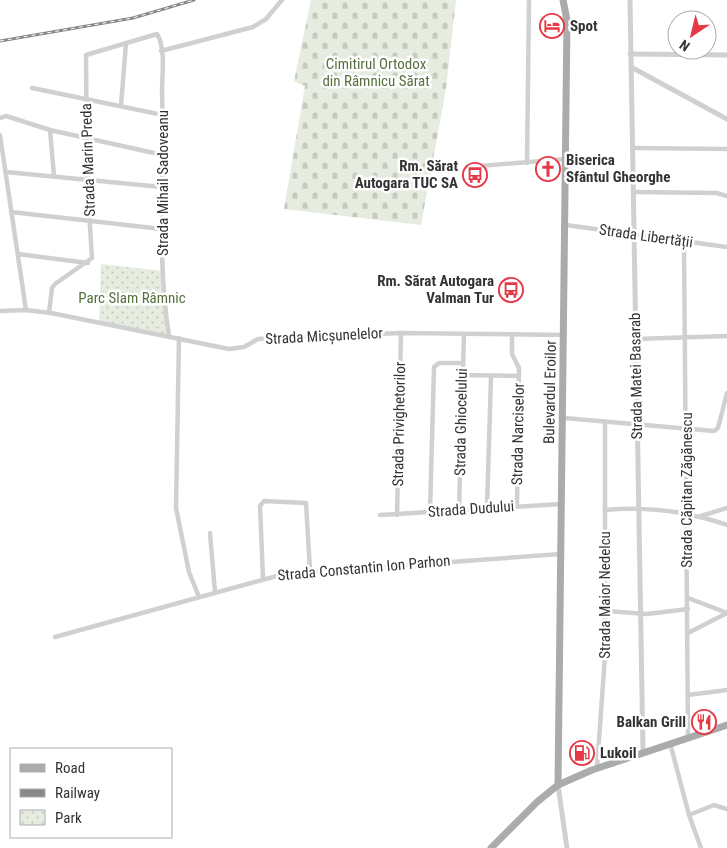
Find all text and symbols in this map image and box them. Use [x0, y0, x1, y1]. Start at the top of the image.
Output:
north arrow [667, 10, 717, 60]
hotel icon: Spot [539, 13, 565, 39]
place label: Spot [570, 17, 598, 35]
text: N [676, 37, 693, 55]
park label: Cimitirul Ortodox din Râmnicu Sărat [322, 55, 430, 90]
street label: Strada Marin Preda [77, 103, 99, 217]
street label: Strada Mihail Sadoveanu [154, 110, 172, 256]
place label: Biserica Sfântul Gheorghe [566, 151, 670, 186]
church icon: Biserica Sfântul Gheorghe [535, 156, 561, 182]
place label: Rm. Sărat Autogara TUC SA [355, 157, 458, 192]
bus stop icon: Rm. Sărat Autogara TUC SA [462, 162, 488, 188]
street label: Strada Libertății [598, 221, 694, 251]
place label: Rm. Sărat Autogara Valman Tur [377, 272, 494, 307]
bus stop icon: Rm. Sărat Autogara Valman Tur [498, 277, 524, 303]
park label: Parc Slam Râmnic [78, 289, 186, 307]
street label: Strada Matei Basarab [626, 312, 646, 440]
street label: Strada Micșunelelor [265, 324, 384, 348]
street label: Bulevardul Eroilor [540, 340, 560, 444]
street label: Strada Privighetorilor [389, 361, 409, 487]
street label: Strada Ghiocelului [451, 368, 471, 476]
street label: Strada Narciselor [508, 382, 528, 485]
street label: Strada Căpitan Zăgănescu [678, 412, 696, 568]
street label: Strada Dudului [427, 497, 515, 521]
street label: Strada Maior Nedelcu [596, 531, 614, 659]
street label: Strada Constantin Ion Parhon [277, 551, 451, 585]
restaurant icon: Balkan Grill [691, 709, 717, 735]
place label: Balkan Grill [617, 713, 686, 731]
fuel station icon: Lukoil [569, 740, 595, 766]
place label: Lukoil [600, 744, 637, 762]
legend [10, 748, 172, 838]
text: Road [55, 759, 85, 777]
text: Railway [55, 784, 100, 802]
text: Park [55, 809, 82, 827]

